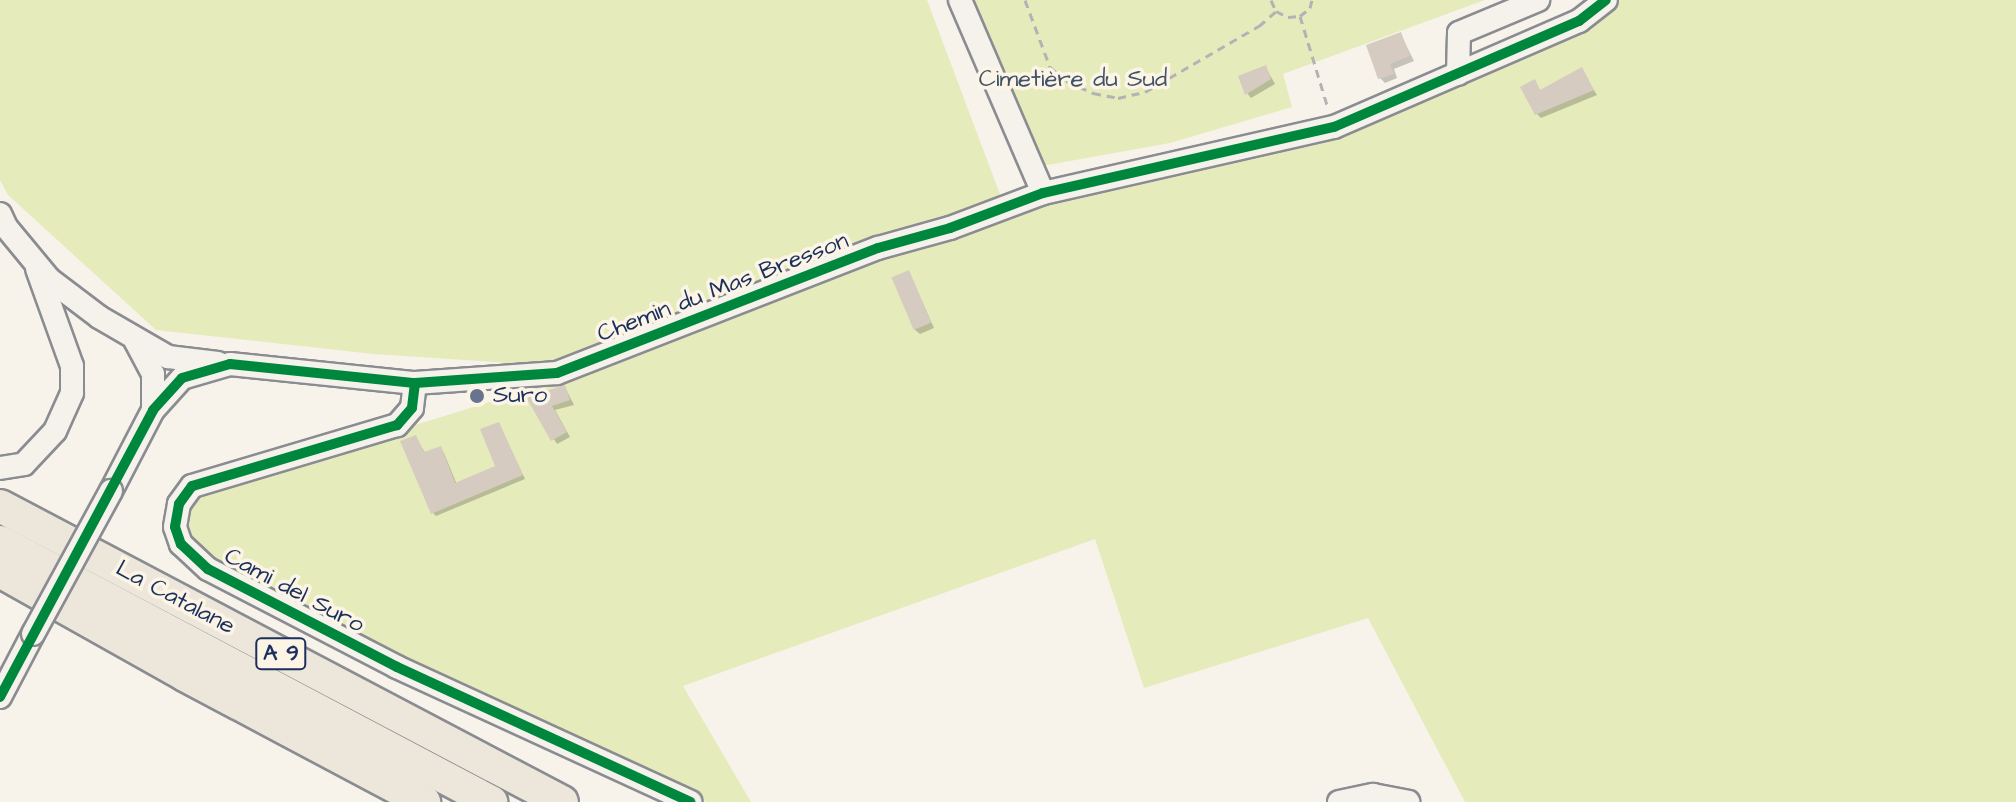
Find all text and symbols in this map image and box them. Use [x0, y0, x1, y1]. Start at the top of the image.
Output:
park label: Cimetière du Sud [979, 66, 1167, 94]
street label: Chemin du Mas Bresson [593, 227, 853, 349]
place label: Suro [493, 382, 547, 410]
marker: Suro [468, 387, 486, 405]
street label: Cami del Suro [219, 542, 369, 640]
street label: La Catalane [111, 555, 239, 641]
road number: A 9 [255, 636, 307, 672]

